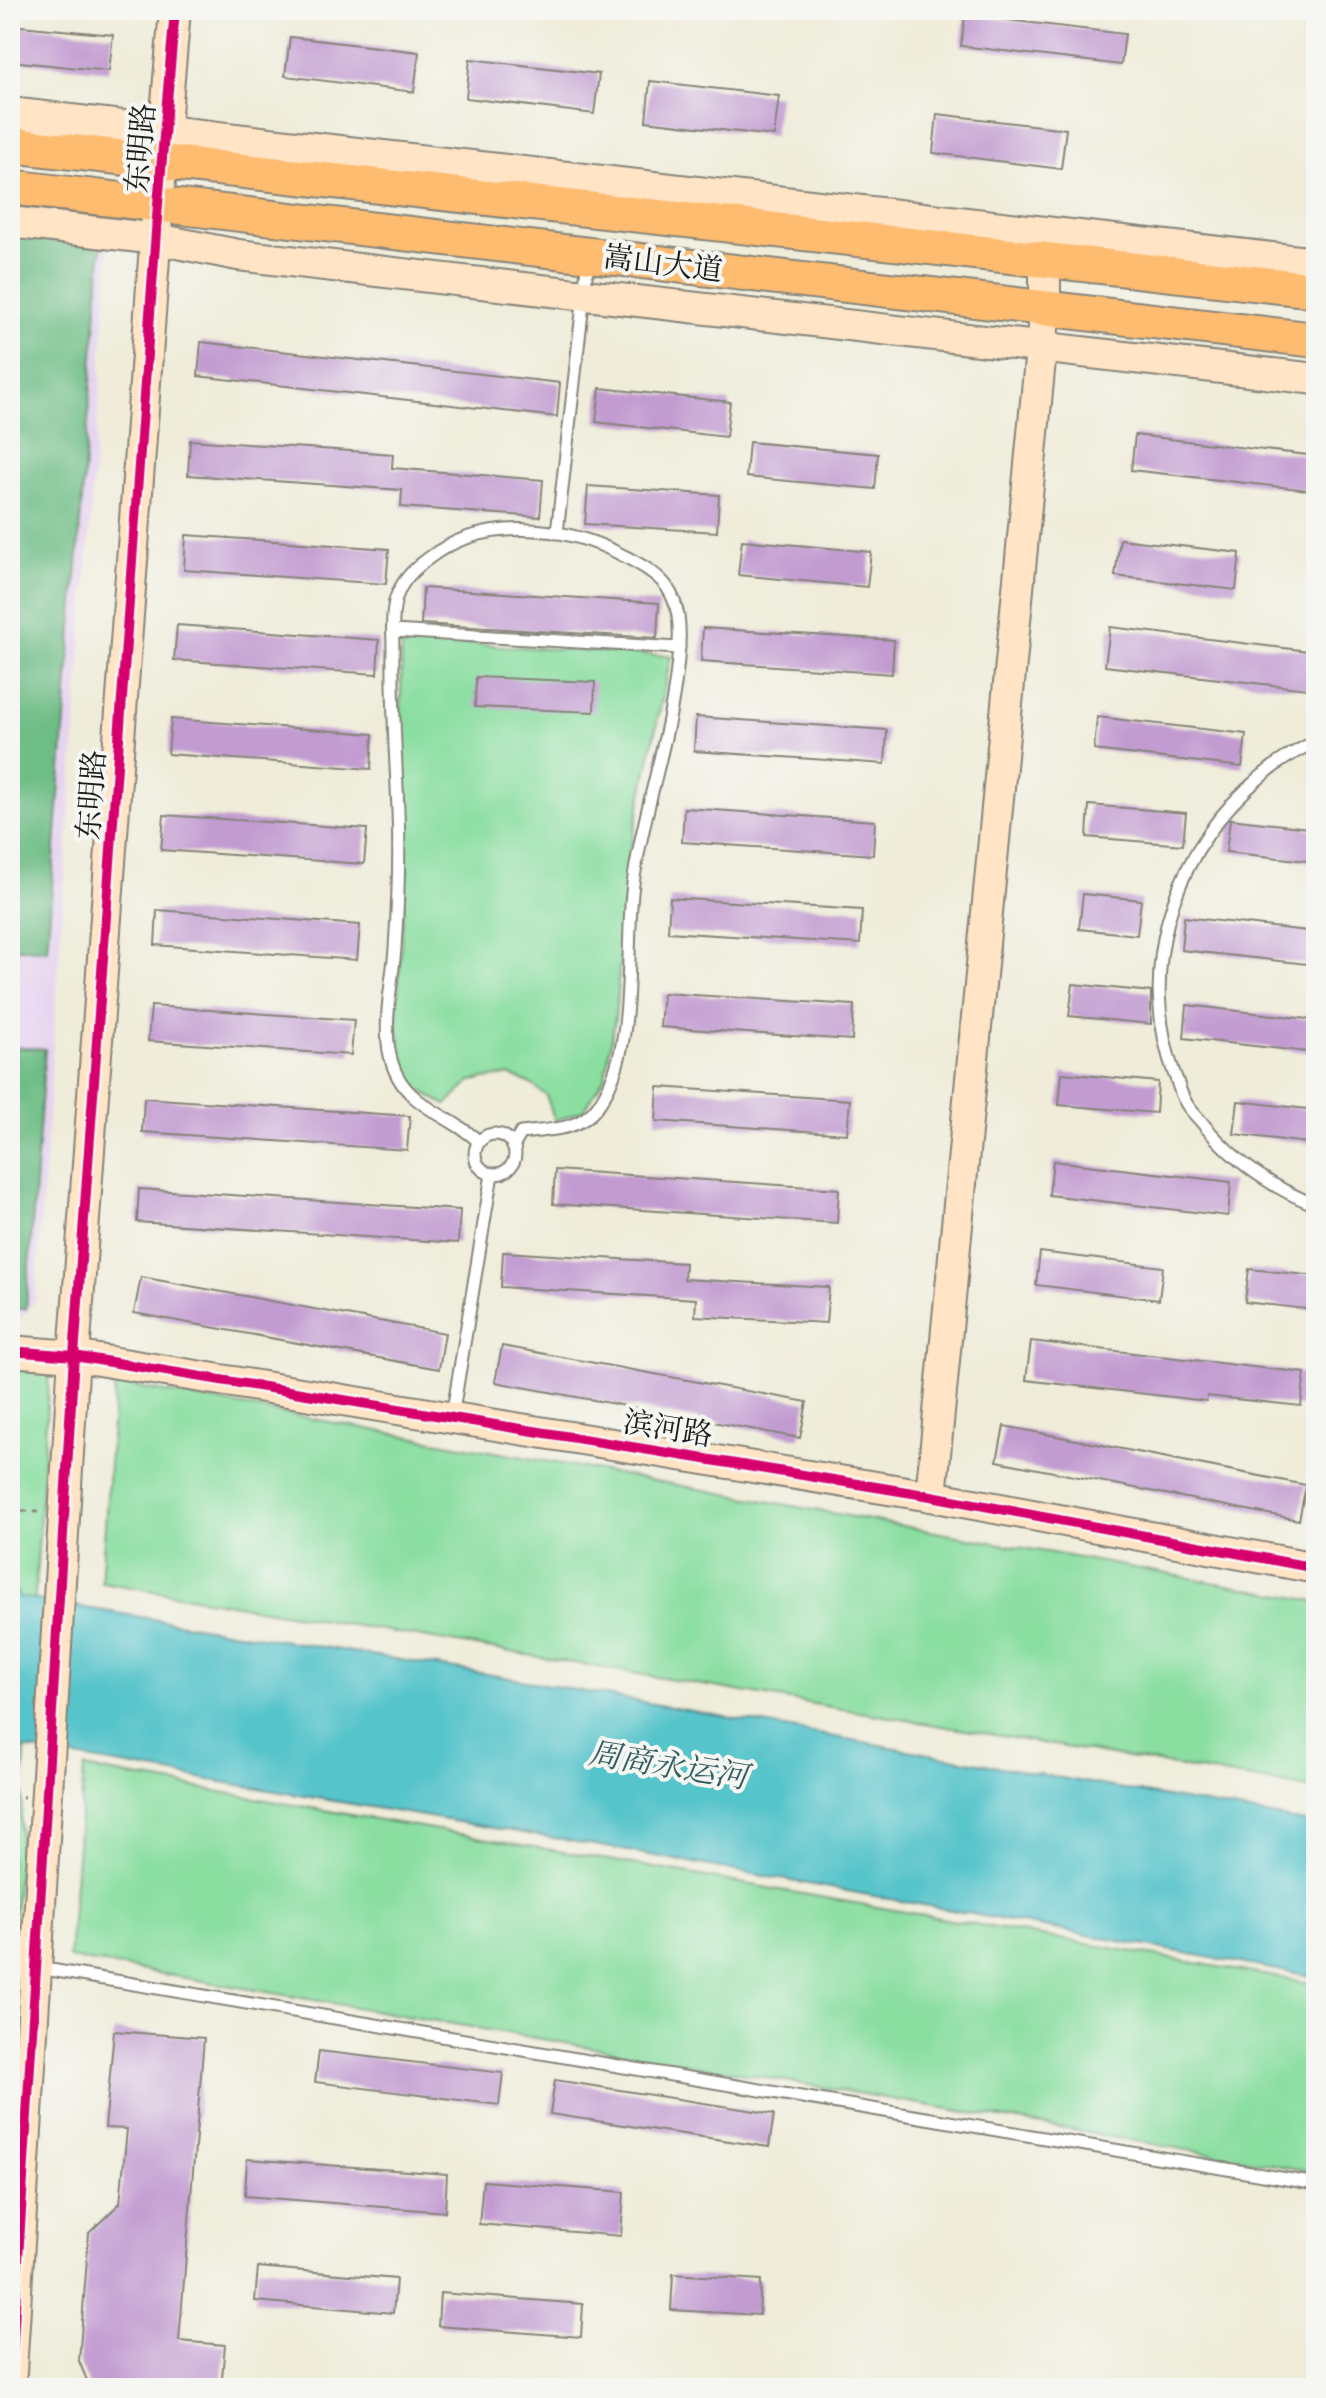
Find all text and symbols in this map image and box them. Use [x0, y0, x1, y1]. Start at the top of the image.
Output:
street label: 东明路 [117, 101, 163, 195]
street label: 嵩山大道 [601, 236, 725, 290]
street label: 东明路 [68, 749, 114, 841]
street label: 滨河路 [621, 1402, 715, 1454]
water label: 周商永运河 [586, 1732, 755, 1799]

